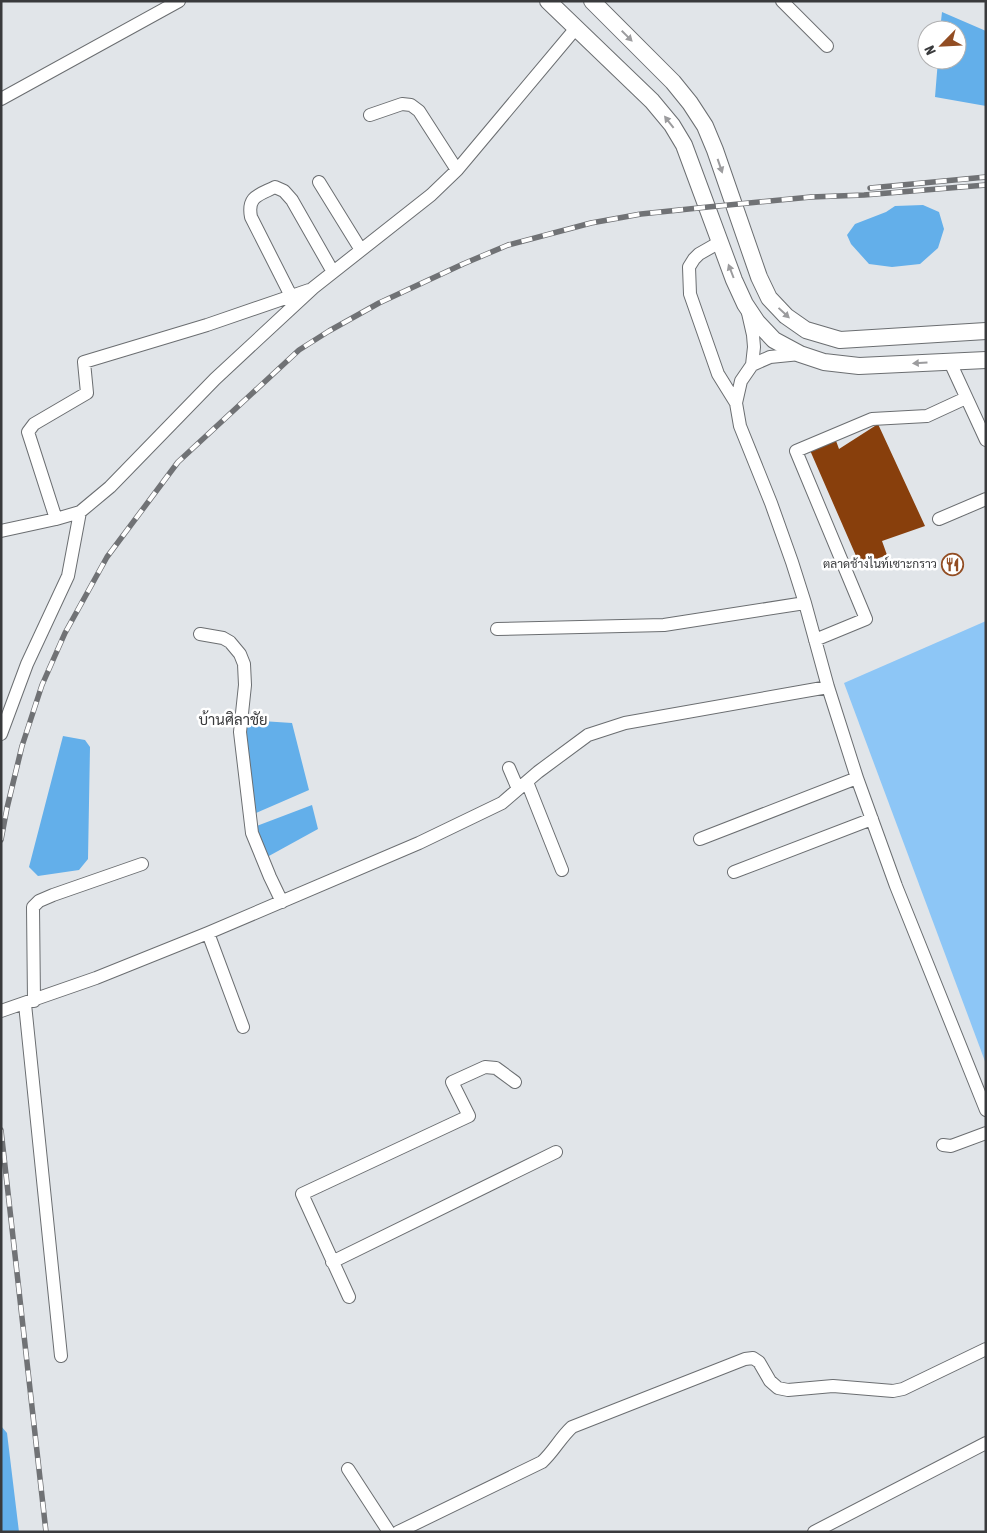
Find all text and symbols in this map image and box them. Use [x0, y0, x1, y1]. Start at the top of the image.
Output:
north arrow [917, 20, 967, 70]
one-way arrow [621, 29, 633, 41]
text: N [921, 43, 939, 57]
one-way arrow [664, 116, 675, 129]
one-way arrow [717, 158, 724, 173]
one-way arrow [727, 264, 734, 279]
one-way arrow [778, 307, 790, 319]
one-way arrow [911, 360, 927, 368]
restaurant icon: ตลาดช้างไนท์เซาะกราว [941, 552, 965, 576]
place label: ตลาดช้างไนท์เซาะกราว [823, 556, 937, 571]
district label: บ้านศิลาชัย [198, 710, 268, 728]

